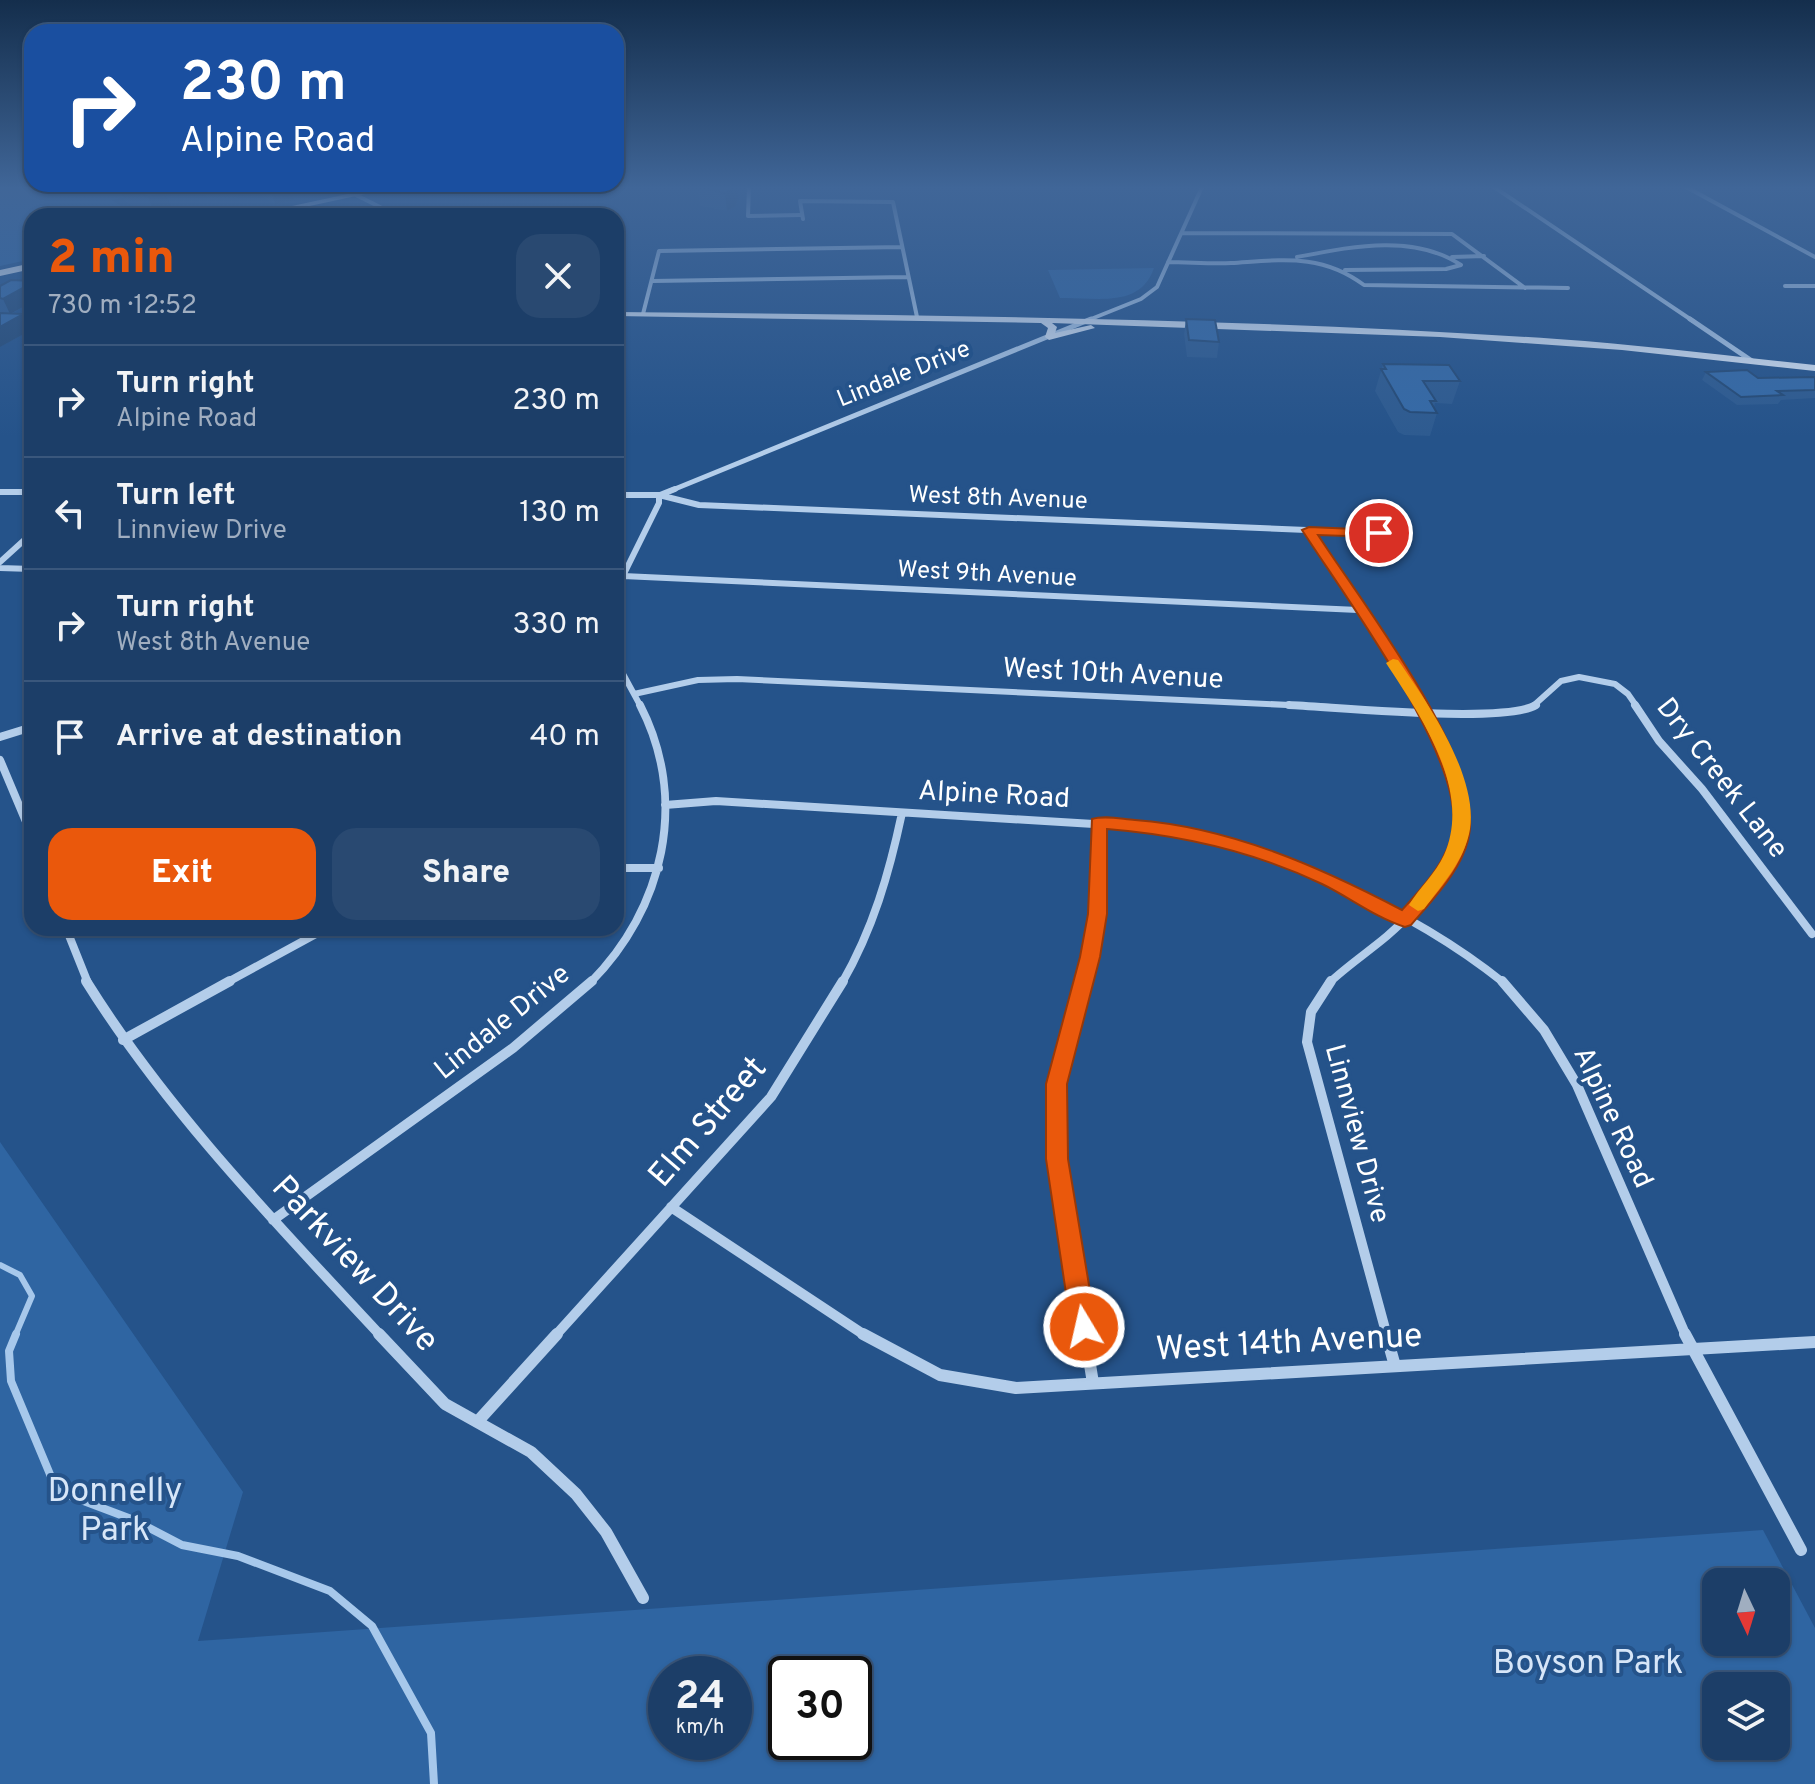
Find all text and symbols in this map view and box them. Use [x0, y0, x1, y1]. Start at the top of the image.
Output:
text: 230 m [180, 50, 347, 120]
icon: right [48, 56, 152, 160]
text: Alpine Road [180, 119, 375, 165]
text: 2 min [48, 230, 175, 290]
button: close [516, 234, 600, 318]
text: 730 m · 12:52 [48, 290, 197, 323]
street label: Lindale Drive [833, 335, 975, 415]
text: Turn right [116, 366, 254, 403]
icon: right [48, 379, 92, 423]
text: 230 m [512, 383, 600, 420]
text: Alpine Road [116, 403, 257, 436]
text: Turn left [116, 478, 236, 515]
street label: West 8th Avenue [908, 481, 1088, 517]
icon: left [48, 491, 92, 535]
text: 130 m [519, 495, 600, 532]
pin [1345, 499, 1413, 567]
icon: arrive [1357, 511, 1401, 555]
text: Linnview Drive [116, 515, 287, 548]
street label: West 9th Avenue [897, 555, 1077, 595]
text: Turn right [116, 590, 254, 627]
icon: right [48, 603, 92, 647]
text: 330 m [512, 607, 600, 644]
text: West 8th Avenue [116, 627, 310, 660]
street label: West 10th Avenue [1002, 651, 1224, 699]
street label: Dry Creek Lane [1647, 691, 1795, 867]
icon: arrive [48, 715, 92, 759]
text: Arrive at destination [116, 719, 402, 756]
text: 40 m [530, 719, 600, 756]
street label: Alpine Road [917, 774, 1071, 818]
button: Exit [48, 828, 316, 920]
button: Share [332, 828, 600, 920]
street label: Lindale Drive [428, 957, 578, 1089]
street label: Linnview Drive [1315, 1041, 1397, 1227]
street label: Alpine Road [1564, 1042, 1660, 1194]
street label: Elm Street [640, 1049, 778, 1197]
street label: Parkview Drive [261, 1168, 447, 1362]
position arrow [1042, 1285, 1126, 1369]
street label: West 14th Avenue [1155, 1316, 1423, 1372]
park label: Donnelly Park [48, 1471, 182, 1553]
north arrow [1702, 1568, 1790, 1656]
map controls [1702, 1568, 1790, 1760]
park label: Boyson Park [1493, 1643, 1683, 1686]
speed limit sign: 30 [768, 1656, 872, 1760]
button: layers [1702, 1672, 1790, 1760]
text: 24 [675, 1673, 725, 1723]
text: km/h [676, 1715, 724, 1741]

